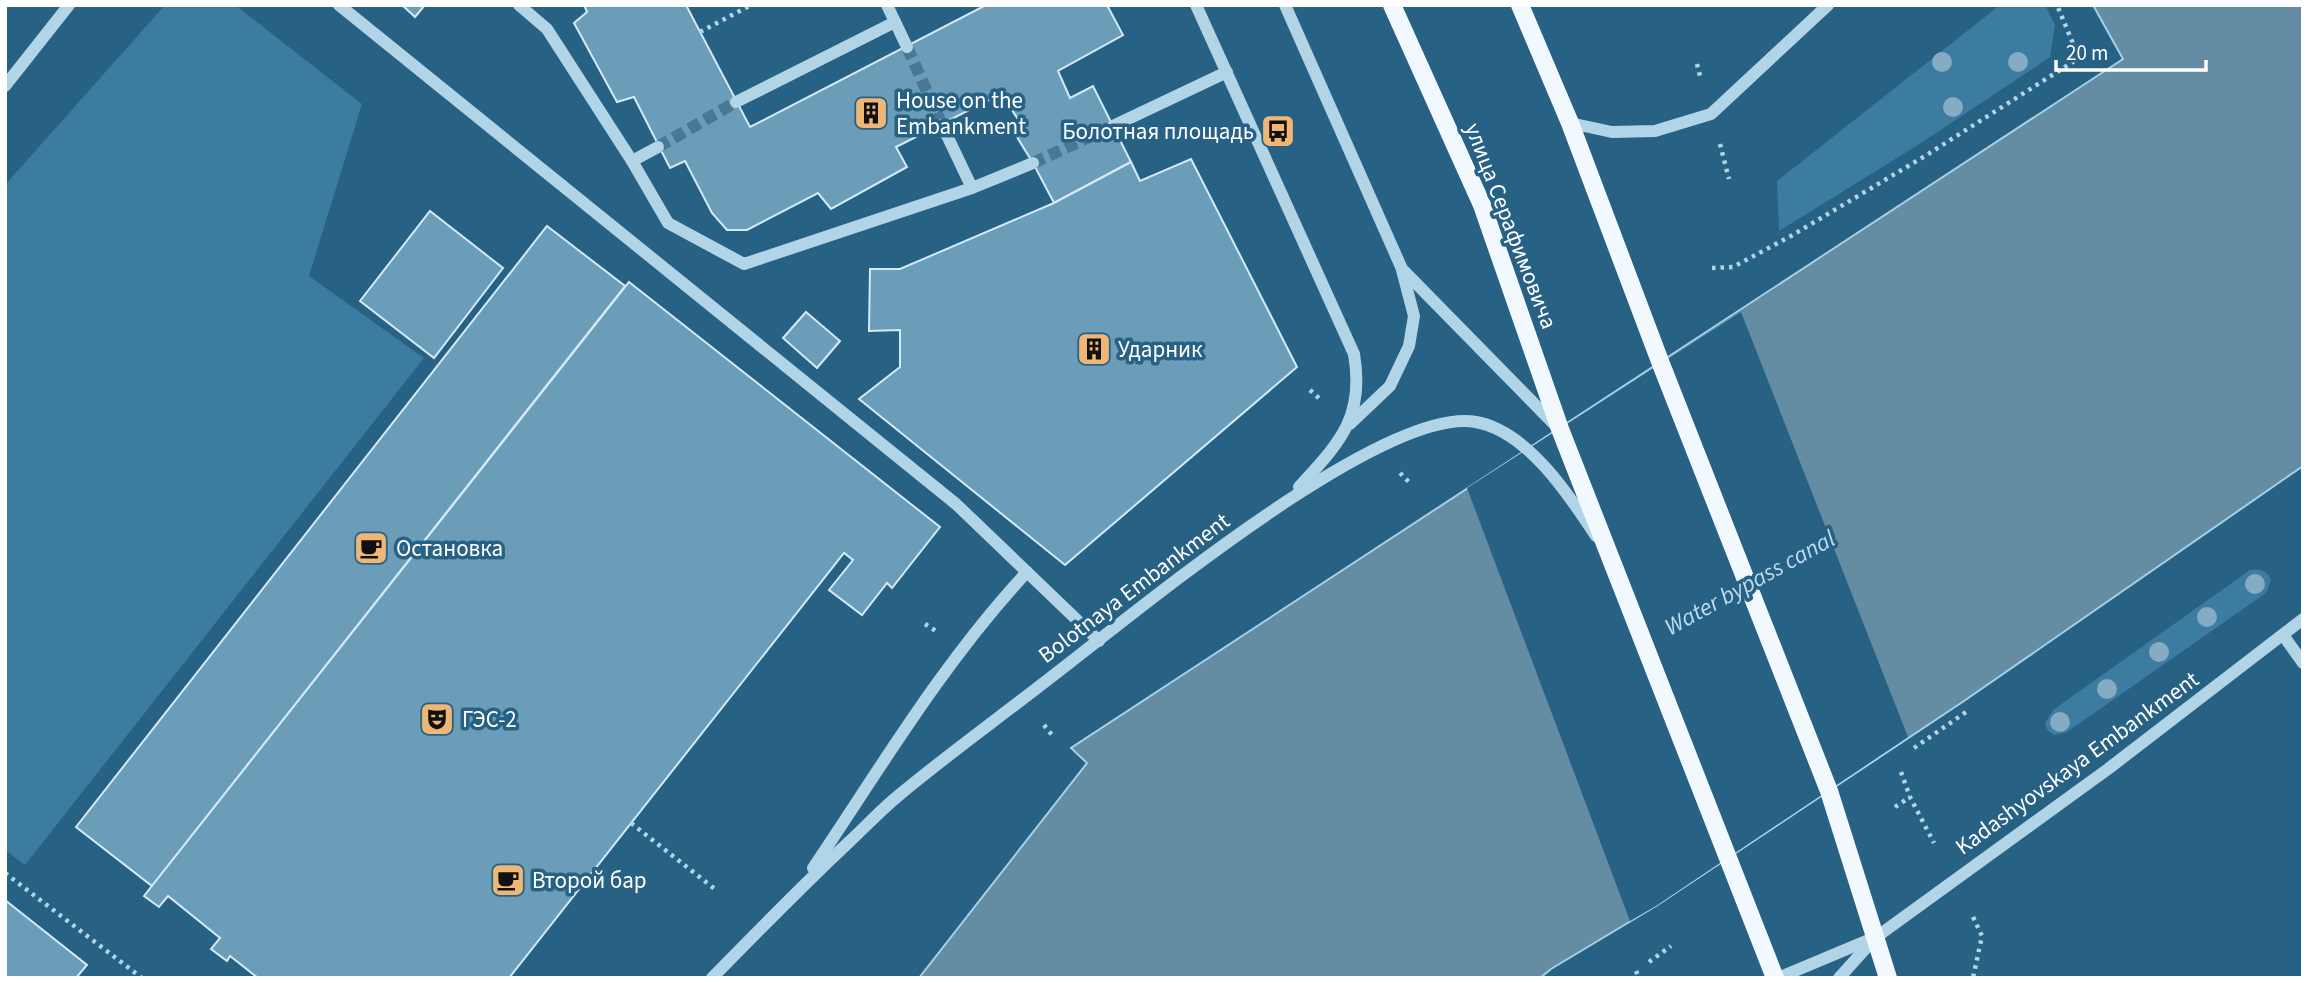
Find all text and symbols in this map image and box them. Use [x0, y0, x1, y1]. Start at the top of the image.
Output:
scale bar [2056, 28, 2206, 72]
text: 20 m [2066, 38, 2108, 68]
place label: House on the Embankment [896, 84, 1026, 143]
building icon: House on the Embankment [852, 94, 890, 132]
bus stop icon: Болотная площадь [1259, 112, 1297, 150]
place label: Болотная площадь [1062, 115, 1254, 148]
street label: улица Серафимовича [1456, 118, 1566, 334]
building icon: Ударник [1075, 330, 1113, 368]
place label: Ударник [1118, 333, 1203, 366]
street label: Bolotnaya Embankment [1031, 505, 1237, 671]
water label: Water bypass canal [1658, 522, 1842, 644]
cafe icon: Остановка [352, 529, 390, 567]
place label: Остановка [396, 532, 503, 565]
street label: Kadashyovskaya Embankment [1948, 663, 2206, 863]
theatre icon: ГЭС-2 [418, 700, 456, 738]
place label: ГЭС-2 [462, 703, 517, 736]
cafe icon: Второй бар [489, 861, 527, 899]
place label: Второй бар [532, 864, 647, 897]

